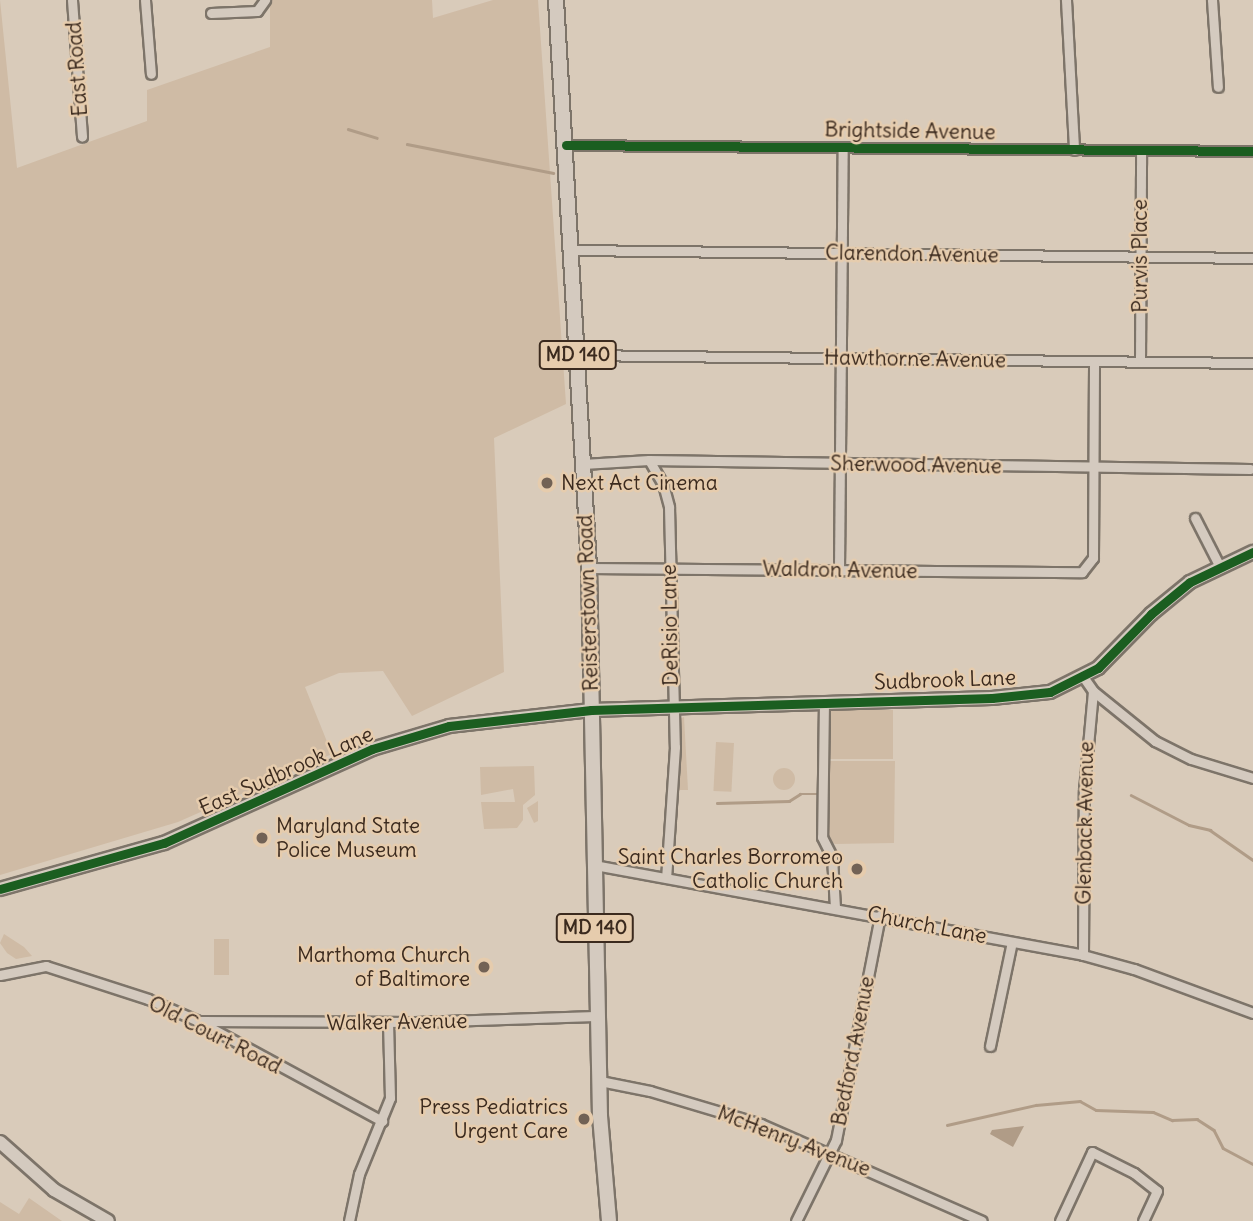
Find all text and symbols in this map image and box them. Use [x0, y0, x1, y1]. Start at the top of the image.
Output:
street label: East Road [61, 21, 93, 117]
street label: Brightside Avenue [824, 117, 996, 145]
street label: Purvis Place [1127, 199, 1153, 313]
street label: Clarendon Avenue [825, 240, 999, 268]
road number: MD 140 [538, 340, 618, 370]
street label: Hawthorne Avenue [824, 345, 1006, 373]
street label: Sherwood Avenue [830, 451, 1002, 479]
place label: Next Act Cinema [561, 470, 718, 496]
marker: Next Act Cinema [539, 475, 555, 491]
street label: Reisterstown Road [572, 514, 604, 692]
street label: Waldron Avenue [762, 556, 918, 584]
street label: DeRisio Lane [656, 564, 684, 686]
street label: Sudbrook Lane [873, 665, 1017, 695]
street label: East Sudbrook Lane [195, 721, 377, 821]
street label: Glenback Avenue [1071, 741, 1099, 905]
place label: Maryland State Police Museum [276, 813, 420, 863]
marker: Maryland State Police Museum [254, 830, 270, 846]
place label: Saint Charles Borromeo Catholic Church [618, 844, 843, 894]
marker: Saint Charles Borromeo Catholic Church [849, 861, 865, 877]
street label: Church Lane [865, 901, 989, 949]
road number: MD 140 [555, 912, 635, 944]
place label: Marthoma Church of Baltimore [297, 942, 470, 992]
marker: Marthoma Church of Baltimore [476, 959, 492, 975]
street label: Bedford Avenue [826, 974, 880, 1128]
street label: Old Court Road [144, 991, 286, 1079]
street label: Walker Avenue [326, 1008, 468, 1036]
place label: Press Pediatrics Urgent Care [419, 1094, 568, 1144]
street label: McHenry Avenue [714, 1100, 874, 1182]
marker: Press Pediatrics Urgent Care [574, 1109, 594, 1129]

